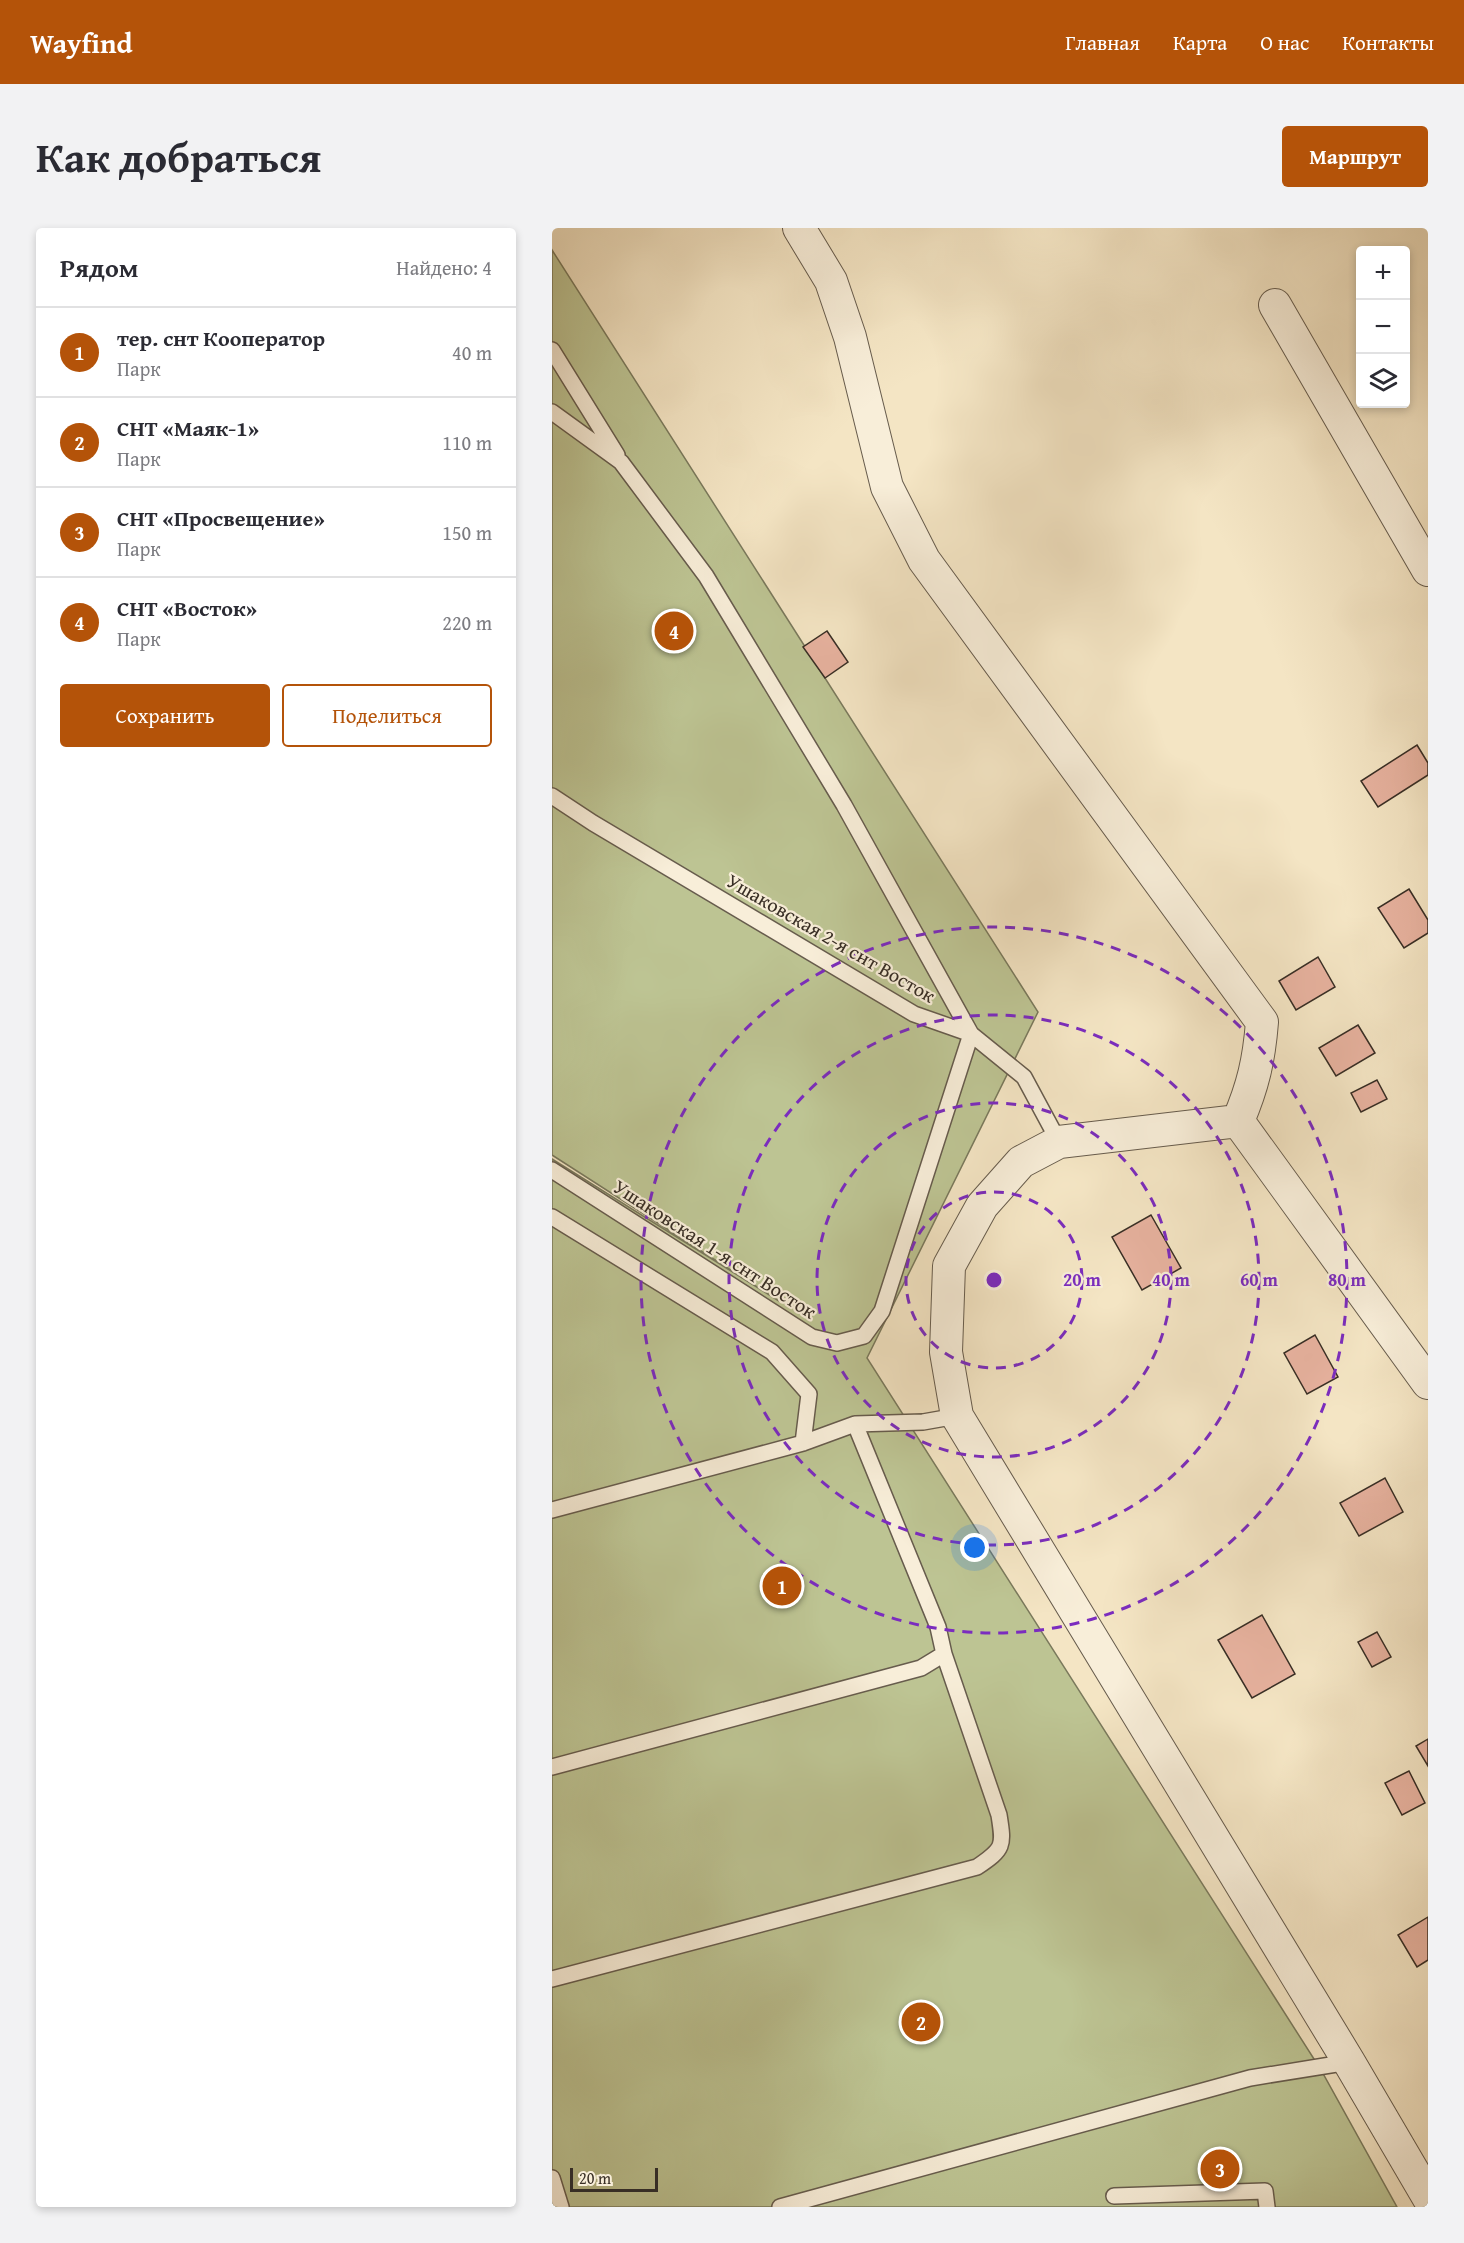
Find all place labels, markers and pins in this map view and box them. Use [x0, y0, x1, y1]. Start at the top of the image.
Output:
pin: 4 [654, 608, 694, 654]
centre of rings [984, 1270, 1004, 1290]
pin: 1 [762, 1564, 802, 1608]
pin: 2 [902, 2000, 940, 2044]
pin: 3 [1200, 2146, 1240, 2192]

